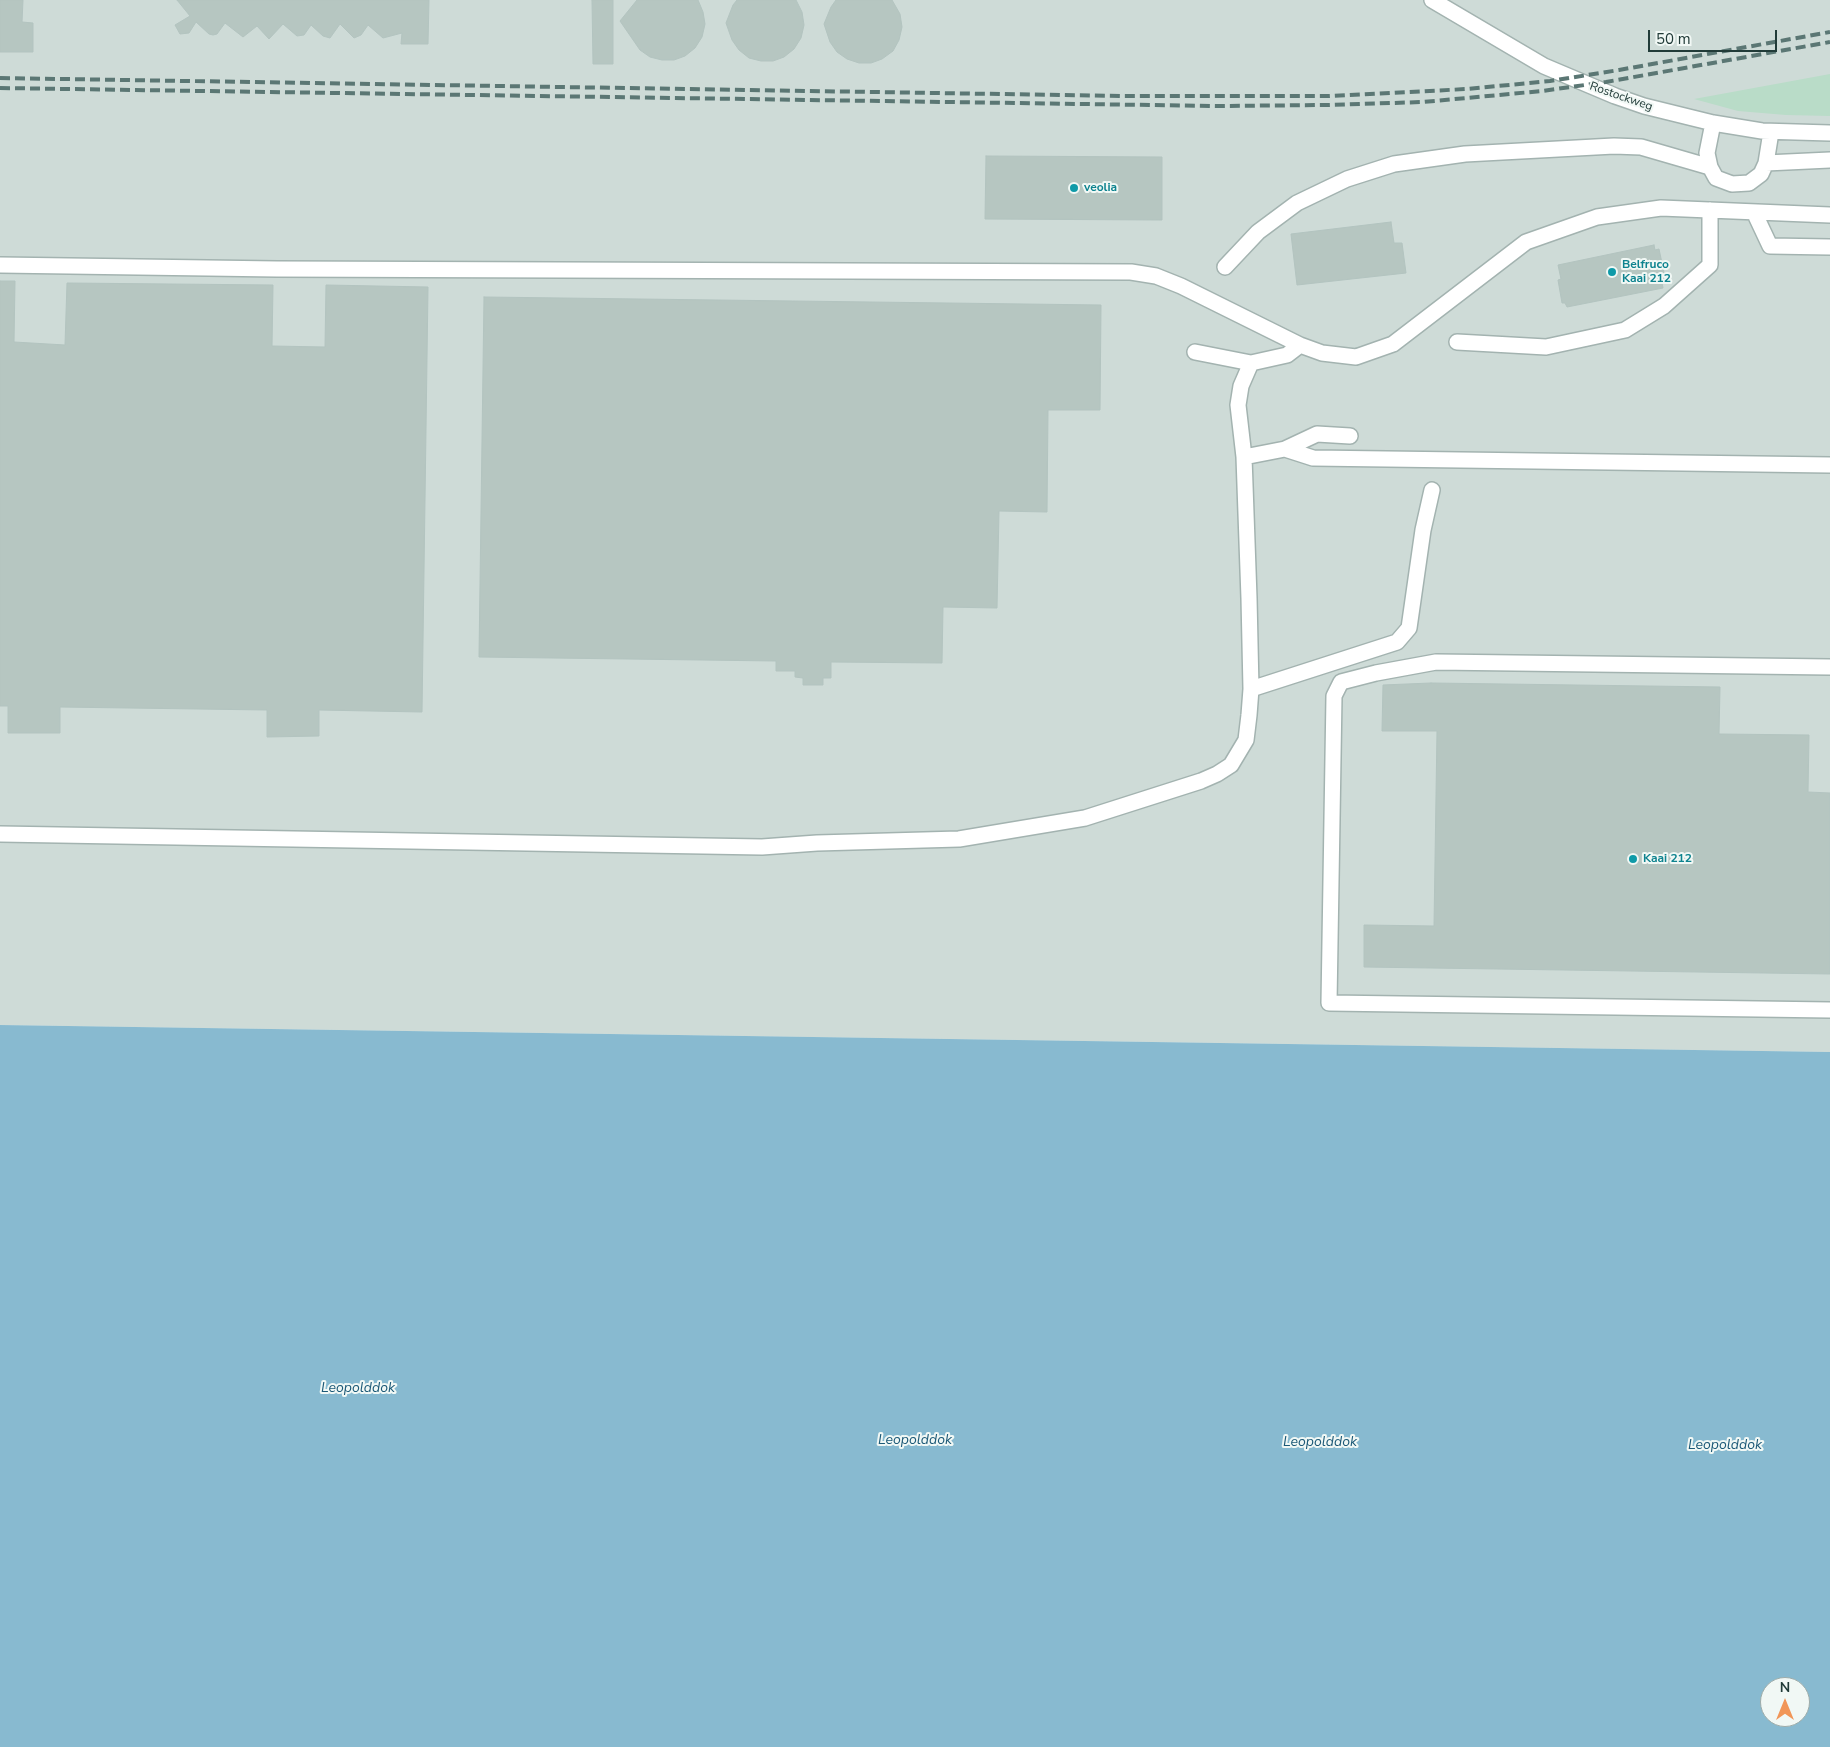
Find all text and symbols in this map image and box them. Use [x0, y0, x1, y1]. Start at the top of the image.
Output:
scale bar [1650, 20, 1779, 52]
text: 50 m [1656, 29, 1691, 49]
street label: Rostockweg [1588, 79, 1654, 115]
place label: veolia [1084, 181, 1117, 195]
marker: veolia [1068, 182, 1080, 194]
place label: Belfruco Kaai 212 [1622, 258, 1671, 286]
marker: Belfruco Kaai 212 [1606, 266, 1618, 278]
place label: Kaai 212 [1643, 852, 1692, 866]
marker: Kaai 212 [1627, 853, 1639, 865]
water label: Leopolddok [321, 1381, 395, 1397]
water label: Leopolddok [878, 1433, 952, 1449]
water label: Leopolddok [1283, 1435, 1357, 1451]
water label: Leopolddok [1688, 1438, 1762, 1454]
north arrow [1760, 1677, 1810, 1727]
text: N [1780, 1678, 1790, 1697]

